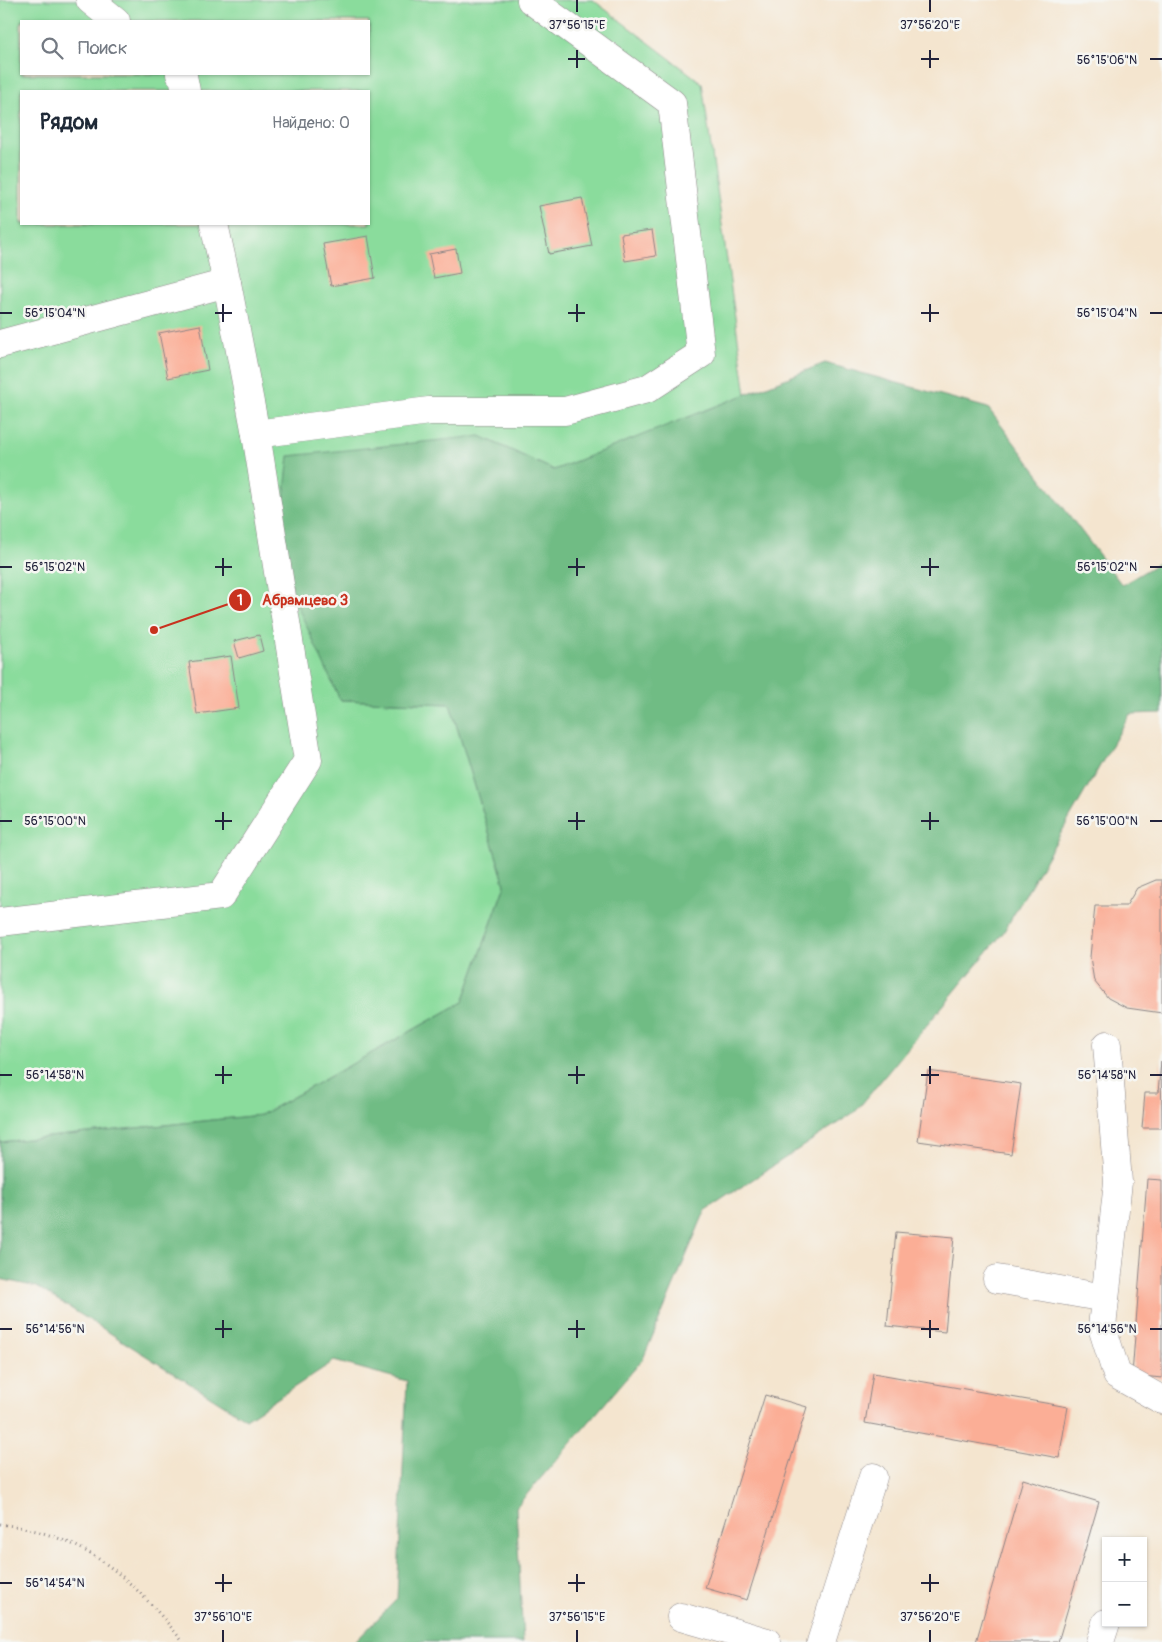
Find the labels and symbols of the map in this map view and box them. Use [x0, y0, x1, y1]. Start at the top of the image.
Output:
text: 37°56'15"E [549, 18, 605, 33]
text: 37°56'20"E [900, 18, 960, 33]
text: 56°15'06"N [1077, 53, 1137, 68]
text: 56°15'04"N [25, 306, 85, 321]
text: 56°15'04"N [1077, 306, 1137, 321]
text: 56°15'02"N [25, 560, 85, 575]
text: 56°15'02"N [1077, 560, 1137, 575]
callout: Абрамцево 3 [227, 585, 358, 615]
text: 1 [237, 591, 243, 610]
text: Абрамцево 3 [262, 591, 348, 610]
text: 56°15'00"N [24, 814, 86, 829]
text: 56°15'00"N [1076, 814, 1138, 829]
text: 56°14'58"N [26, 1068, 84, 1083]
text: 56°14'58"N [1078, 1068, 1136, 1083]
text: 56°14'56"N [25, 1322, 85, 1337]
text: 56°14'56"N [1077, 1322, 1137, 1337]
text: 56°14'54"N [25, 1576, 85, 1591]
text: 37°56'10"E [194, 1610, 252, 1625]
text: 37°56'15"E [549, 1610, 605, 1625]
text: 37°56'20"E [900, 1610, 960, 1625]

